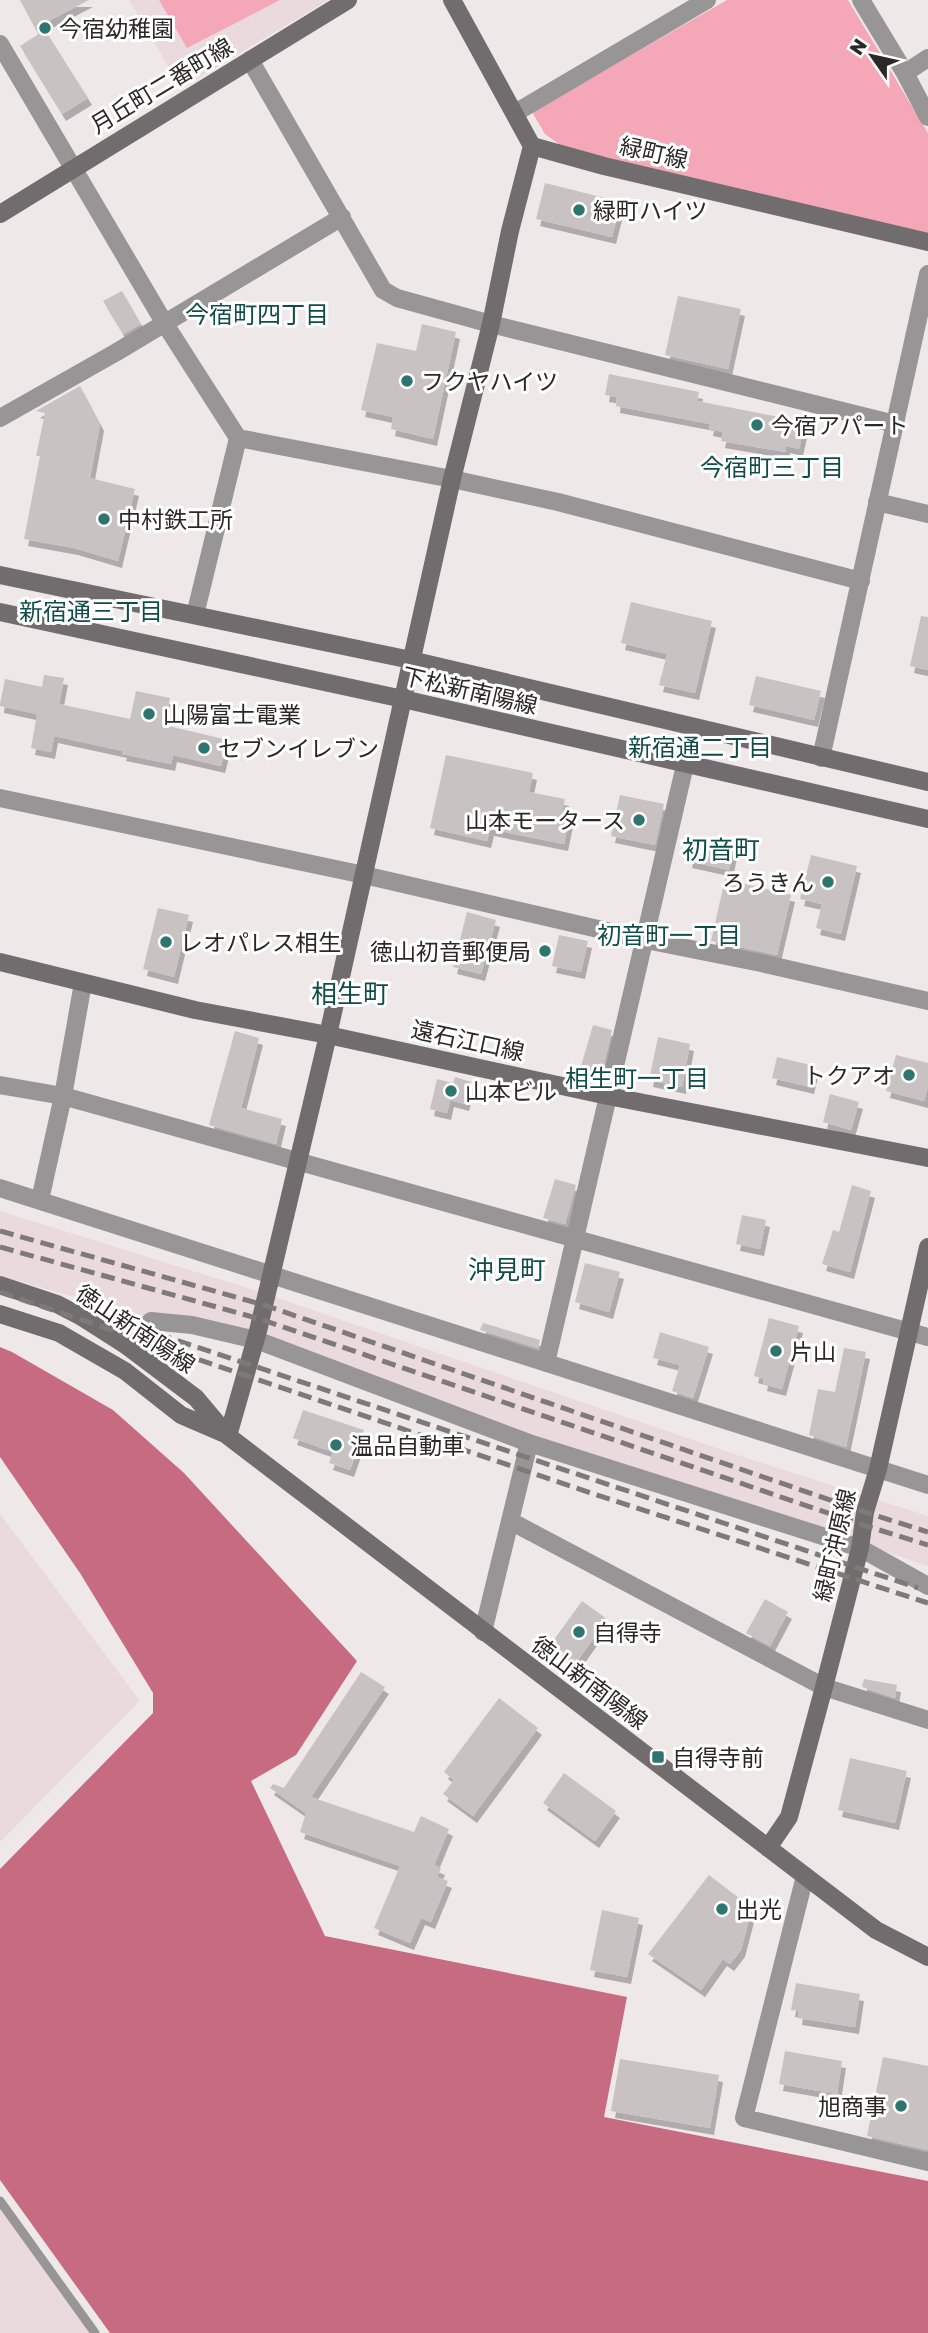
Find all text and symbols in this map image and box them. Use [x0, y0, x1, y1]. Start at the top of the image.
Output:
place label: 今宿幼稚園 [59, 14, 174, 42]
marker: 今宿幼稚園 [37, 20, 53, 36]
north arrow [837, 21, 907, 91]
street label: 月丘町二番町線 [85, 32, 237, 138]
text: N [844, 34, 871, 59]
street label: 緑町線 [617, 131, 691, 173]
place label: 緑町ハイツ [593, 196, 708, 224]
marker: 緑町ハイツ [571, 202, 587, 218]
district label: 今宿町四丁目 [185, 299, 329, 328]
place label: フクヤハイツ [421, 367, 558, 395]
marker: フクヤハイツ [399, 373, 415, 389]
place label: 今宿アパート [771, 411, 909, 439]
marker: 今宿アパート [749, 417, 765, 433]
district label: 今宿町三丁目 [700, 452, 844, 481]
place label: 中村鉄工所 [118, 505, 233, 533]
marker: 中村鉄工所 [96, 511, 112, 527]
district label: 新宿通三丁目 [19, 596, 163, 625]
street label: 下松新南陽線 [400, 661, 540, 719]
place label: 山陽富士電業 [163, 700, 301, 728]
marker: 山陽富士電業 [141, 706, 157, 722]
district label: 新宿通二丁目 [628, 732, 772, 761]
place label: セブンイレブン [218, 734, 379, 762]
marker: セブンイレブン [196, 740, 212, 756]
place label: 山本モータース [465, 806, 625, 834]
marker: 山本モータース [631, 812, 647, 828]
district label: 初音町 [682, 834, 760, 865]
place label: ろうきん [722, 868, 814, 896]
marker: ろうきん [820, 874, 836, 890]
district label: 初音町一丁目 [597, 920, 741, 949]
place label: レオパレス相生 [180, 928, 341, 956]
marker: レオパレス相生 [158, 934, 174, 950]
place label: 徳山初音郵便局 [370, 937, 531, 965]
marker: 徳山初音郵便局 [537, 943, 553, 959]
district label: 相生町 [311, 978, 389, 1009]
street label: 遠石江口線 [409, 1014, 527, 1066]
place label: トクアオ [803, 1061, 895, 1089]
district label: 相生町一丁目 [565, 1063, 709, 1092]
marker: トクアオ [901, 1067, 917, 1083]
place label: 山本ビル [465, 1077, 557, 1105]
marker: 山本ビル [443, 1083, 459, 1099]
district label: 沖見町 [468, 1254, 546, 1285]
street label: 徳山新南陽線 [71, 1278, 201, 1378]
place label: 片山 [790, 1337, 836, 1365]
marker: 片山 [768, 1343, 784, 1359]
place label: 温品自動車 [350, 1431, 465, 1459]
marker: 温品自動車 [328, 1437, 344, 1453]
street label: 緑町沖原線 [807, 1486, 861, 1604]
place label: 自得寺 [593, 1618, 662, 1646]
marker: 自得寺 [571, 1624, 587, 1640]
street label: 徳山新南陽線 [526, 1629, 654, 1735]
place label: 自得寺前 [672, 1743, 764, 1771]
marker: 自得寺前 [650, 1749, 666, 1765]
place label: 出光 [736, 1895, 782, 1923]
marker: 出光 [714, 1901, 730, 1917]
place label: 旭商事 [818, 2092, 887, 2120]
marker: 旭商事 [893, 2098, 909, 2114]

